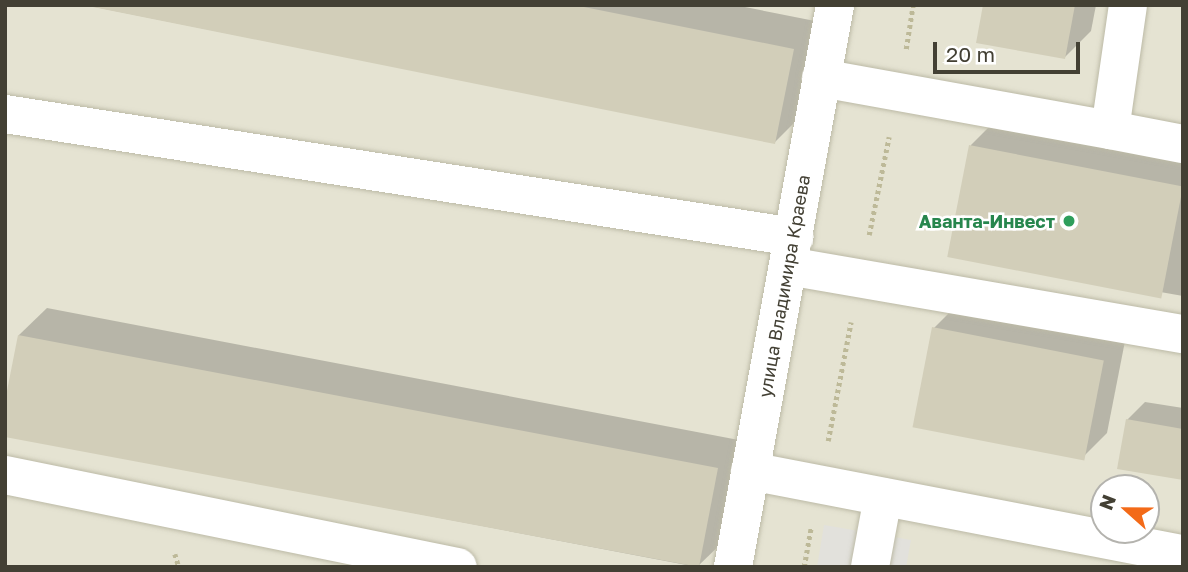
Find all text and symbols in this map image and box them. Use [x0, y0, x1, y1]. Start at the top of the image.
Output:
scale bar [936, 28, 1083, 72]
text: 20 m [946, 41, 995, 67]
street label: улица Владимира Краева [754, 173, 814, 399]
place label: Аванта-Инвест [919, 210, 1055, 232]
marker: Аванта-Инвест [1061, 213, 1077, 229]
north arrow [1090, 474, 1160, 544]
text: N [1093, 491, 1120, 513]

